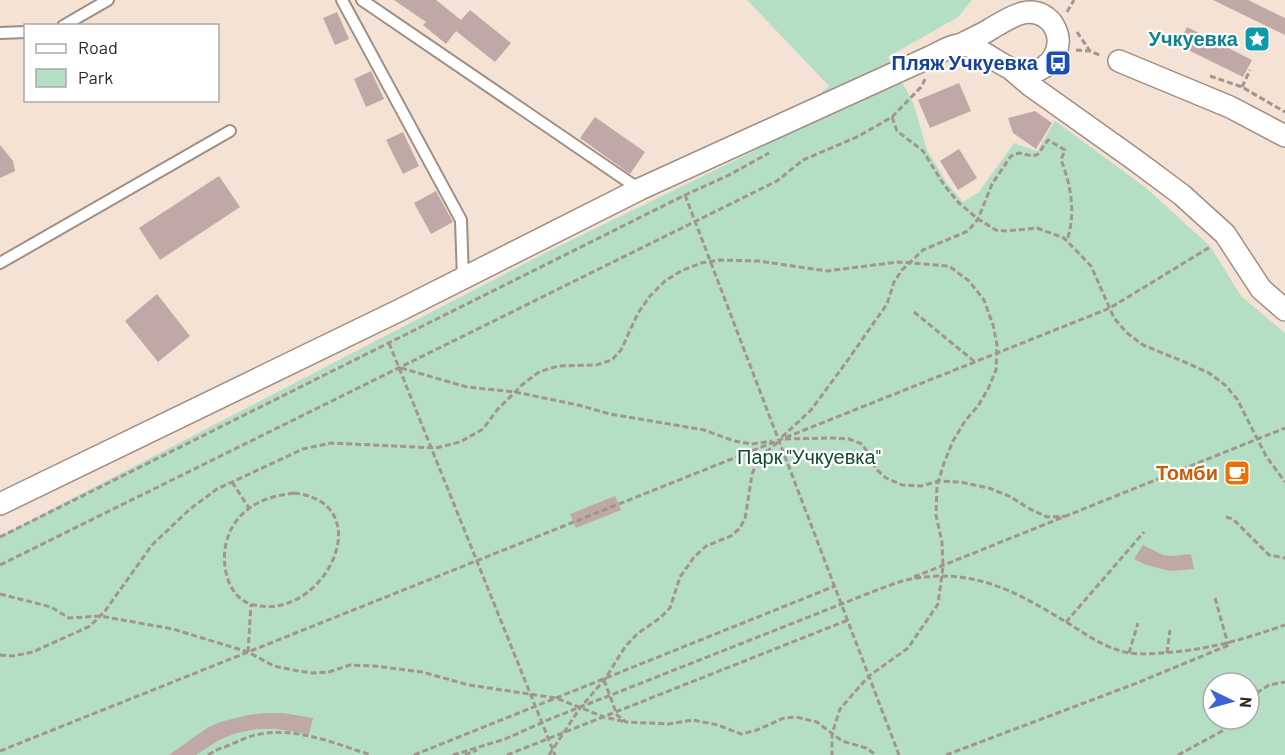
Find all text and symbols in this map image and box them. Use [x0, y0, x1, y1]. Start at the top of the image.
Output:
legend [24, 24, 219, 102]
place icon: Учкуевка [1242, 24, 1272, 54]
place label: Учкуевка [1149, 26, 1239, 50]
text: Road [78, 36, 118, 58]
bus stop icon: Пляж Учкуевка [1043, 48, 1073, 78]
place label: Пляж Учкуевка [892, 50, 1039, 74]
text: Park [78, 66, 113, 88]
park label: Парк "Учкуевка" [737, 444, 881, 468]
cafe icon: Томби [1222, 458, 1252, 488]
place label: Томби [1156, 460, 1218, 484]
north arrow [1201, 671, 1261, 731]
text: N [1237, 696, 1256, 708]

